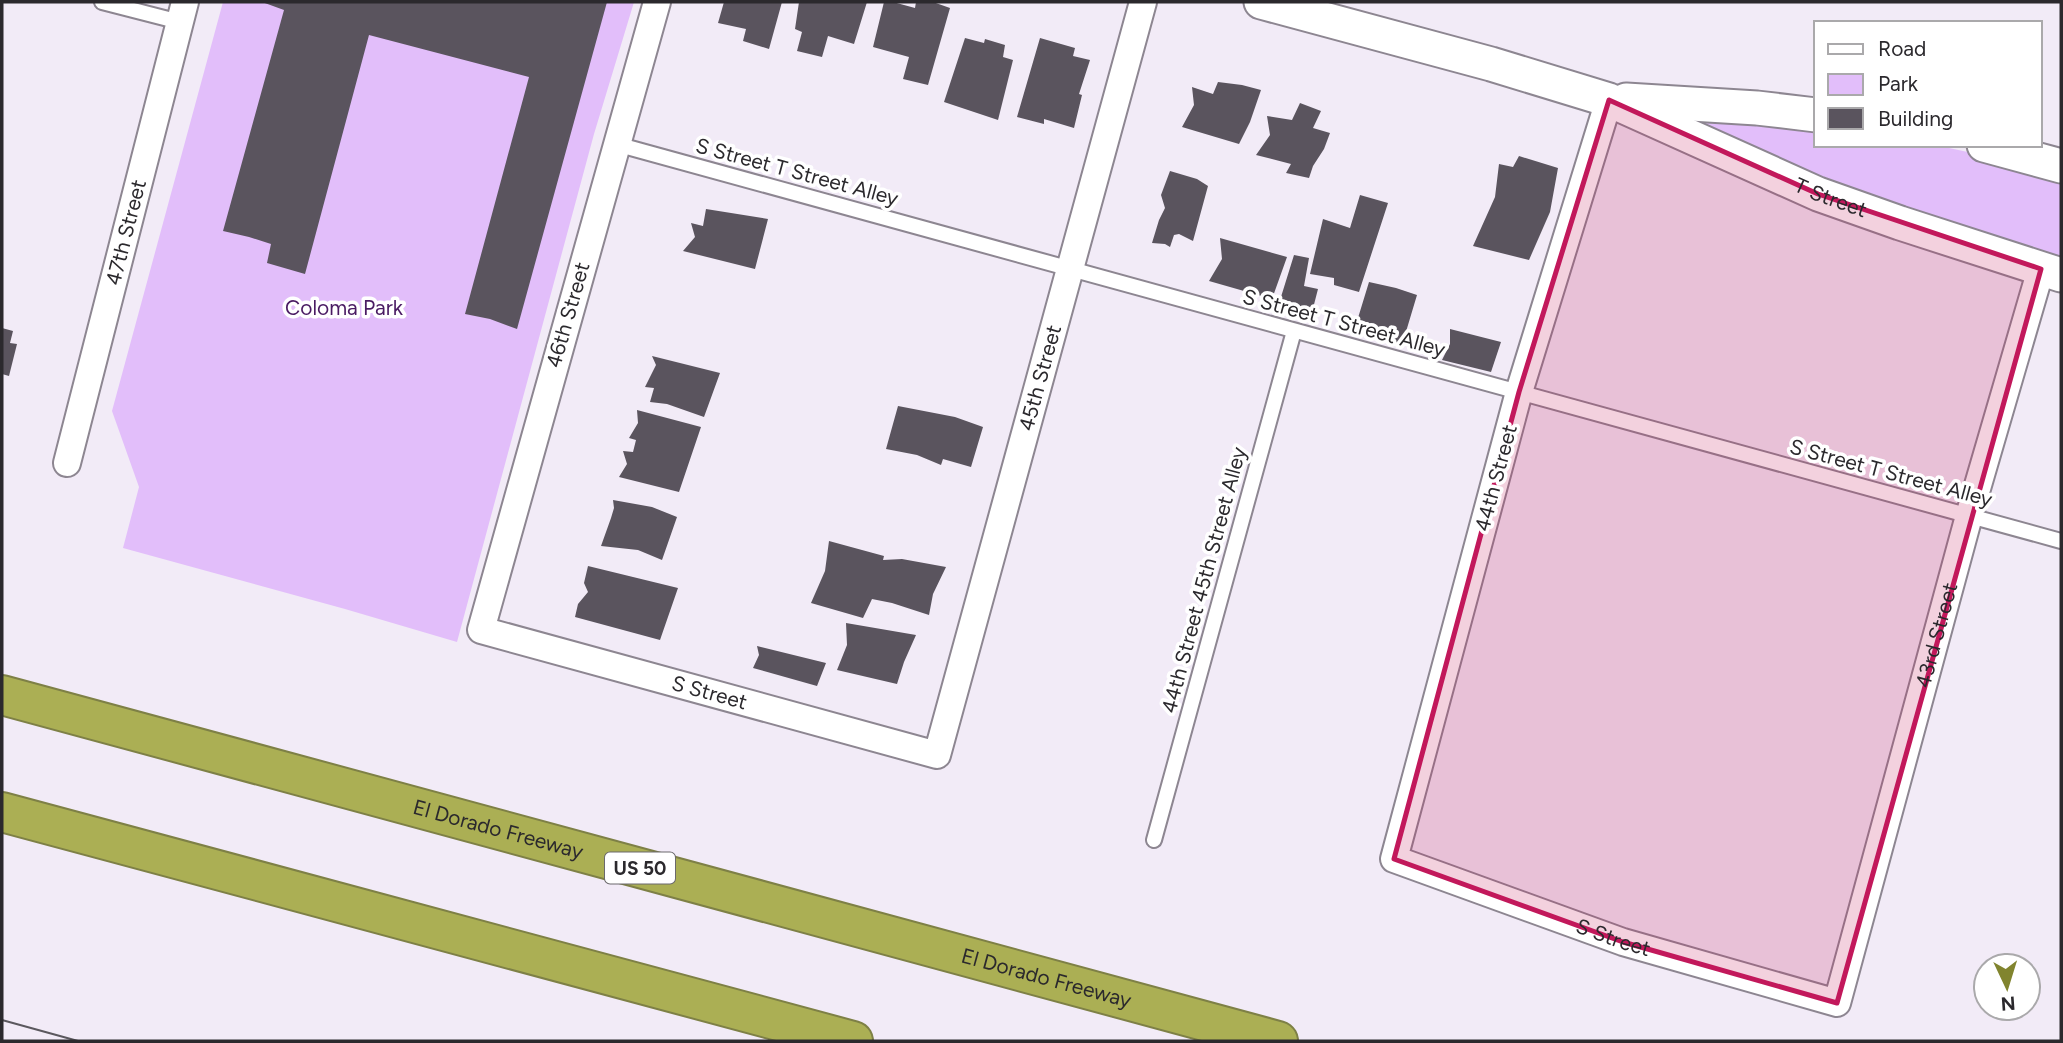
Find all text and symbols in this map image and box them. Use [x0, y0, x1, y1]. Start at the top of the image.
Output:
legend [1814, 21, 2042, 147]
text: Road [1878, 36, 1926, 61]
text: Park [1878, 71, 1919, 96]
text: Building [1878, 106, 1953, 131]
street label: S Street T Street Alley [693, 132, 901, 211]
street label: T Street [1791, 172, 1871, 222]
street label: 47th Street [100, 177, 151, 288]
street label: 46th Street [541, 259, 595, 370]
street label: S Street T Street Alley [1240, 283, 1448, 362]
park label: Coloma Park [285, 295, 404, 320]
street label: 45th Street [1013, 322, 1066, 434]
street label: 44th Street [1469, 422, 1522, 534]
street label: S Street T Street Alley [1787, 433, 1995, 512]
street label: 44th Street 45th Street Alley [1156, 444, 1251, 716]
street label: 43rd Street [1910, 580, 1962, 691]
street label: S Street [669, 670, 750, 714]
street label: El Dorado Freeway [410, 794, 586, 864]
road number: US 50 [605, 852, 675, 884]
street label: S Street [1573, 913, 1653, 961]
street label: El Dorado Freeway [959, 943, 1134, 1013]
north arrow [1972, 952, 2042, 1022]
text: N [2000, 991, 2016, 1015]

